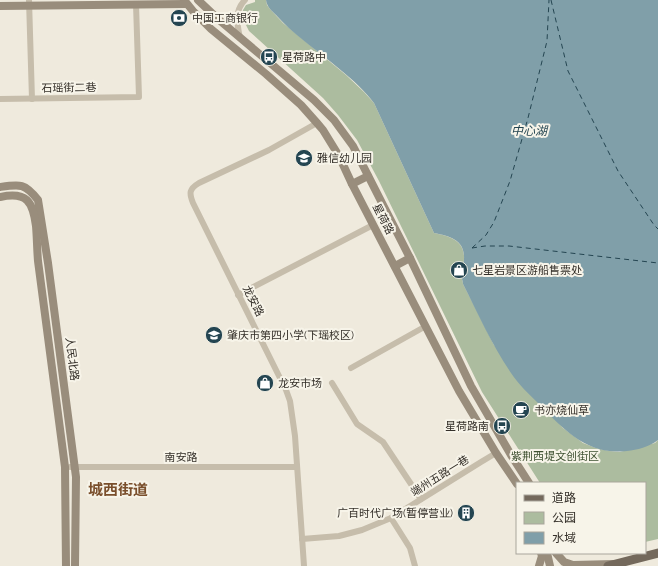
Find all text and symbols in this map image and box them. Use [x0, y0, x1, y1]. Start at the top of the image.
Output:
bank icon: 中国工商银行 [169, 8, 189, 28]
place label: 中国工商银行 [192, 12, 258, 25]
bus stop icon: 星荷路中 [259, 47, 279, 67]
place label: 星荷路中 [282, 51, 326, 64]
street label: 石瑶街二巷 [41, 81, 97, 95]
water label: 中心湖 [511, 124, 549, 138]
school or university icon: 雅信幼儿园 [294, 148, 314, 168]
place label: 雅信幼儿园 [317, 152, 372, 165]
street label: 星荷路 [370, 201, 396, 237]
shop icon: 七星岩景区游船售票处 [449, 260, 469, 280]
place label: 七星岩景区游船售票处 [472, 264, 582, 277]
street label: 龙安路 [240, 283, 266, 319]
school or university icon: 肇庆市第四小学(下瑶校区) [204, 325, 224, 345]
place label: 肇庆市第四小学(下瑶校区) [227, 329, 354, 342]
street label: 人民北路 [63, 336, 81, 382]
shop icon: 龙安市场 [255, 373, 275, 393]
place label: 龙安市场 [278, 377, 322, 390]
cafe icon: 书亦烧仙草 [511, 400, 531, 420]
place label: 书亦烧仙草 [534, 404, 589, 417]
bus stop icon: 星荷路南 [492, 416, 512, 436]
place label: 星荷路南 [445, 420, 489, 433]
park label: 紫荆西堤文创街区 [511, 450, 599, 463]
street label: 南安路 [165, 451, 198, 464]
street label: 端州五路一巷 [409, 453, 471, 499]
district label: 城西街道 [88, 481, 148, 499]
legend [516, 482, 646, 554]
text: 道路 [552, 491, 576, 505]
building icon: 广百时代广场(暂停营业) [456, 503, 476, 523]
place label: 广百时代广场(暂停营业) [337, 507, 453, 520]
text: 公园 [552, 511, 576, 525]
text: 水域 [552, 531, 576, 545]

